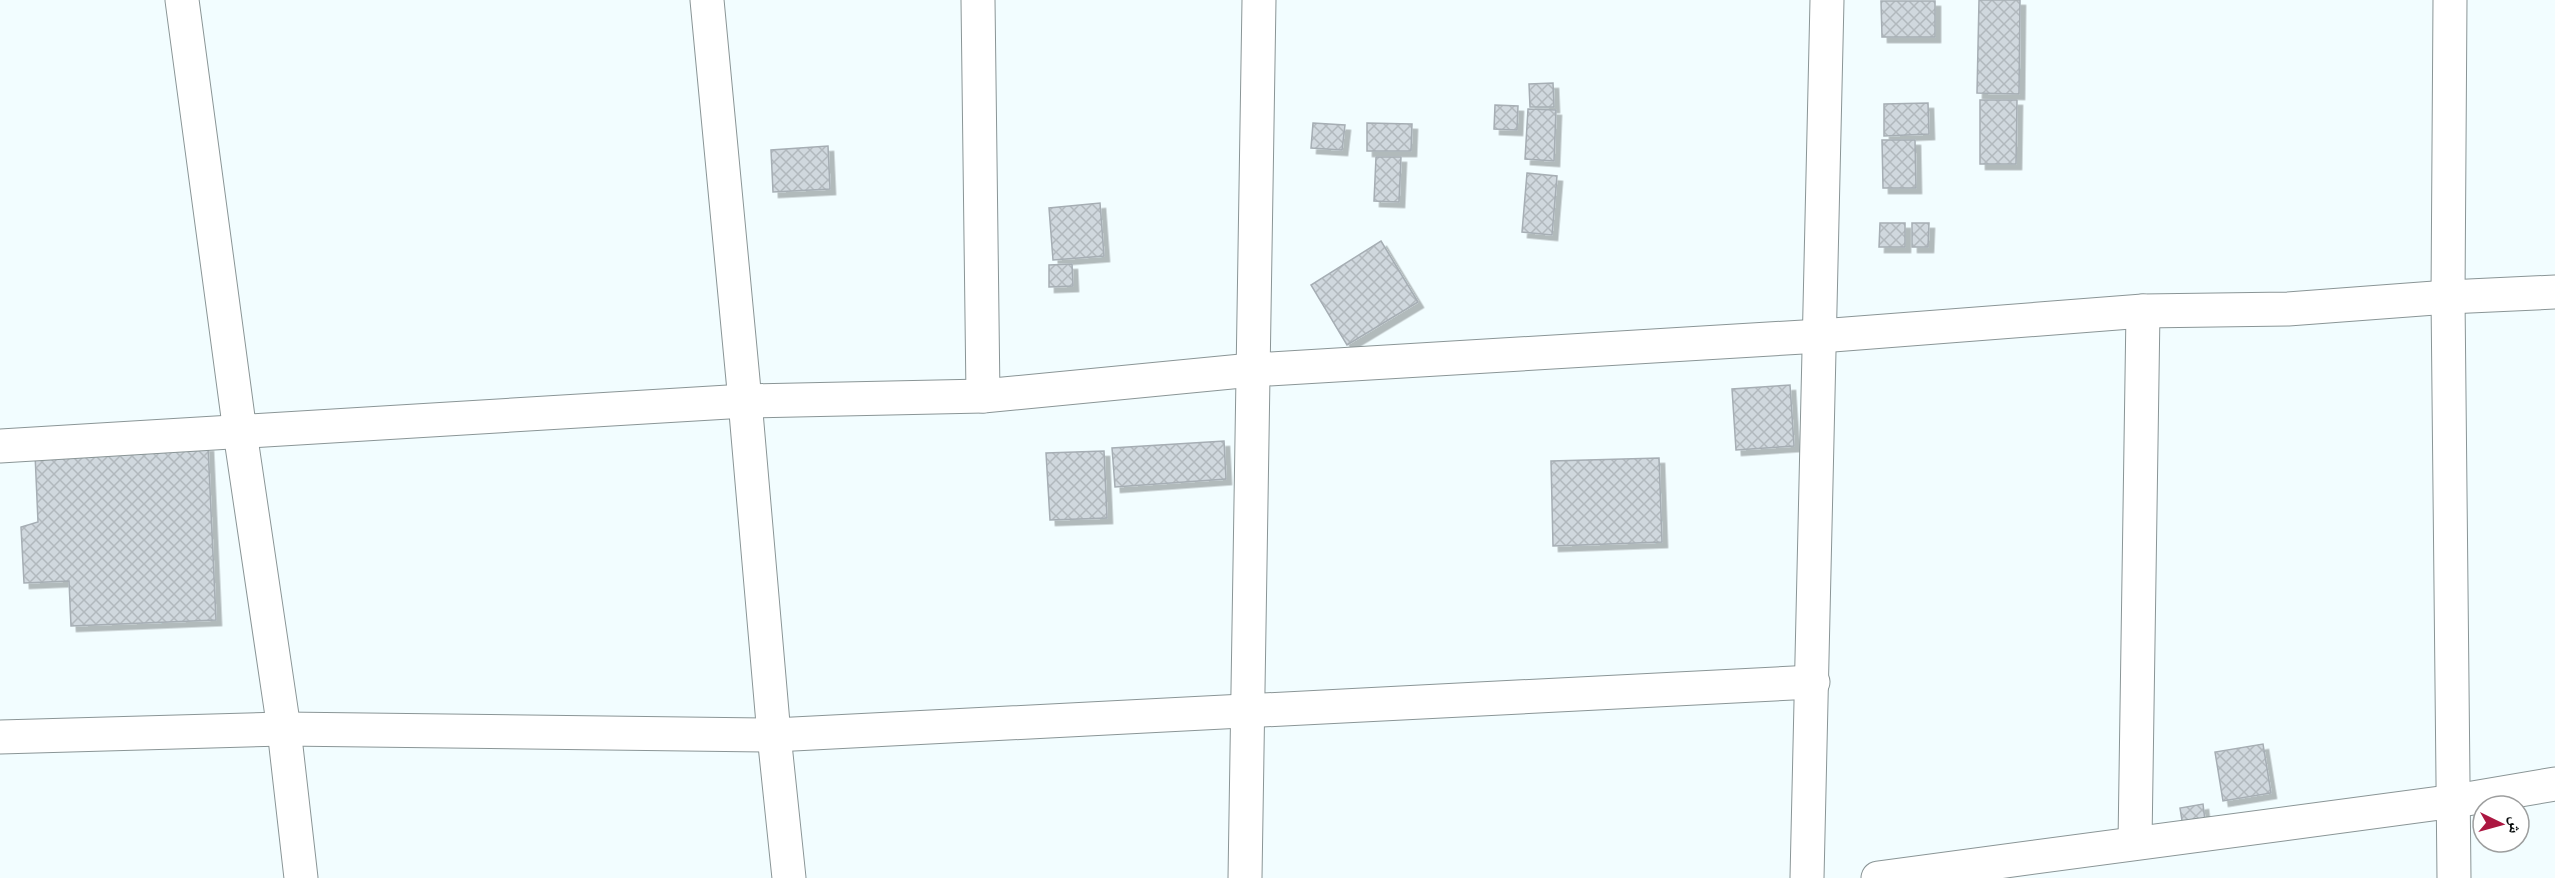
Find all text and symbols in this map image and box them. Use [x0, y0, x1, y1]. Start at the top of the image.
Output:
north arrow [2471, 794, 2531, 854]
text: ش [2505, 816, 2527, 835]

